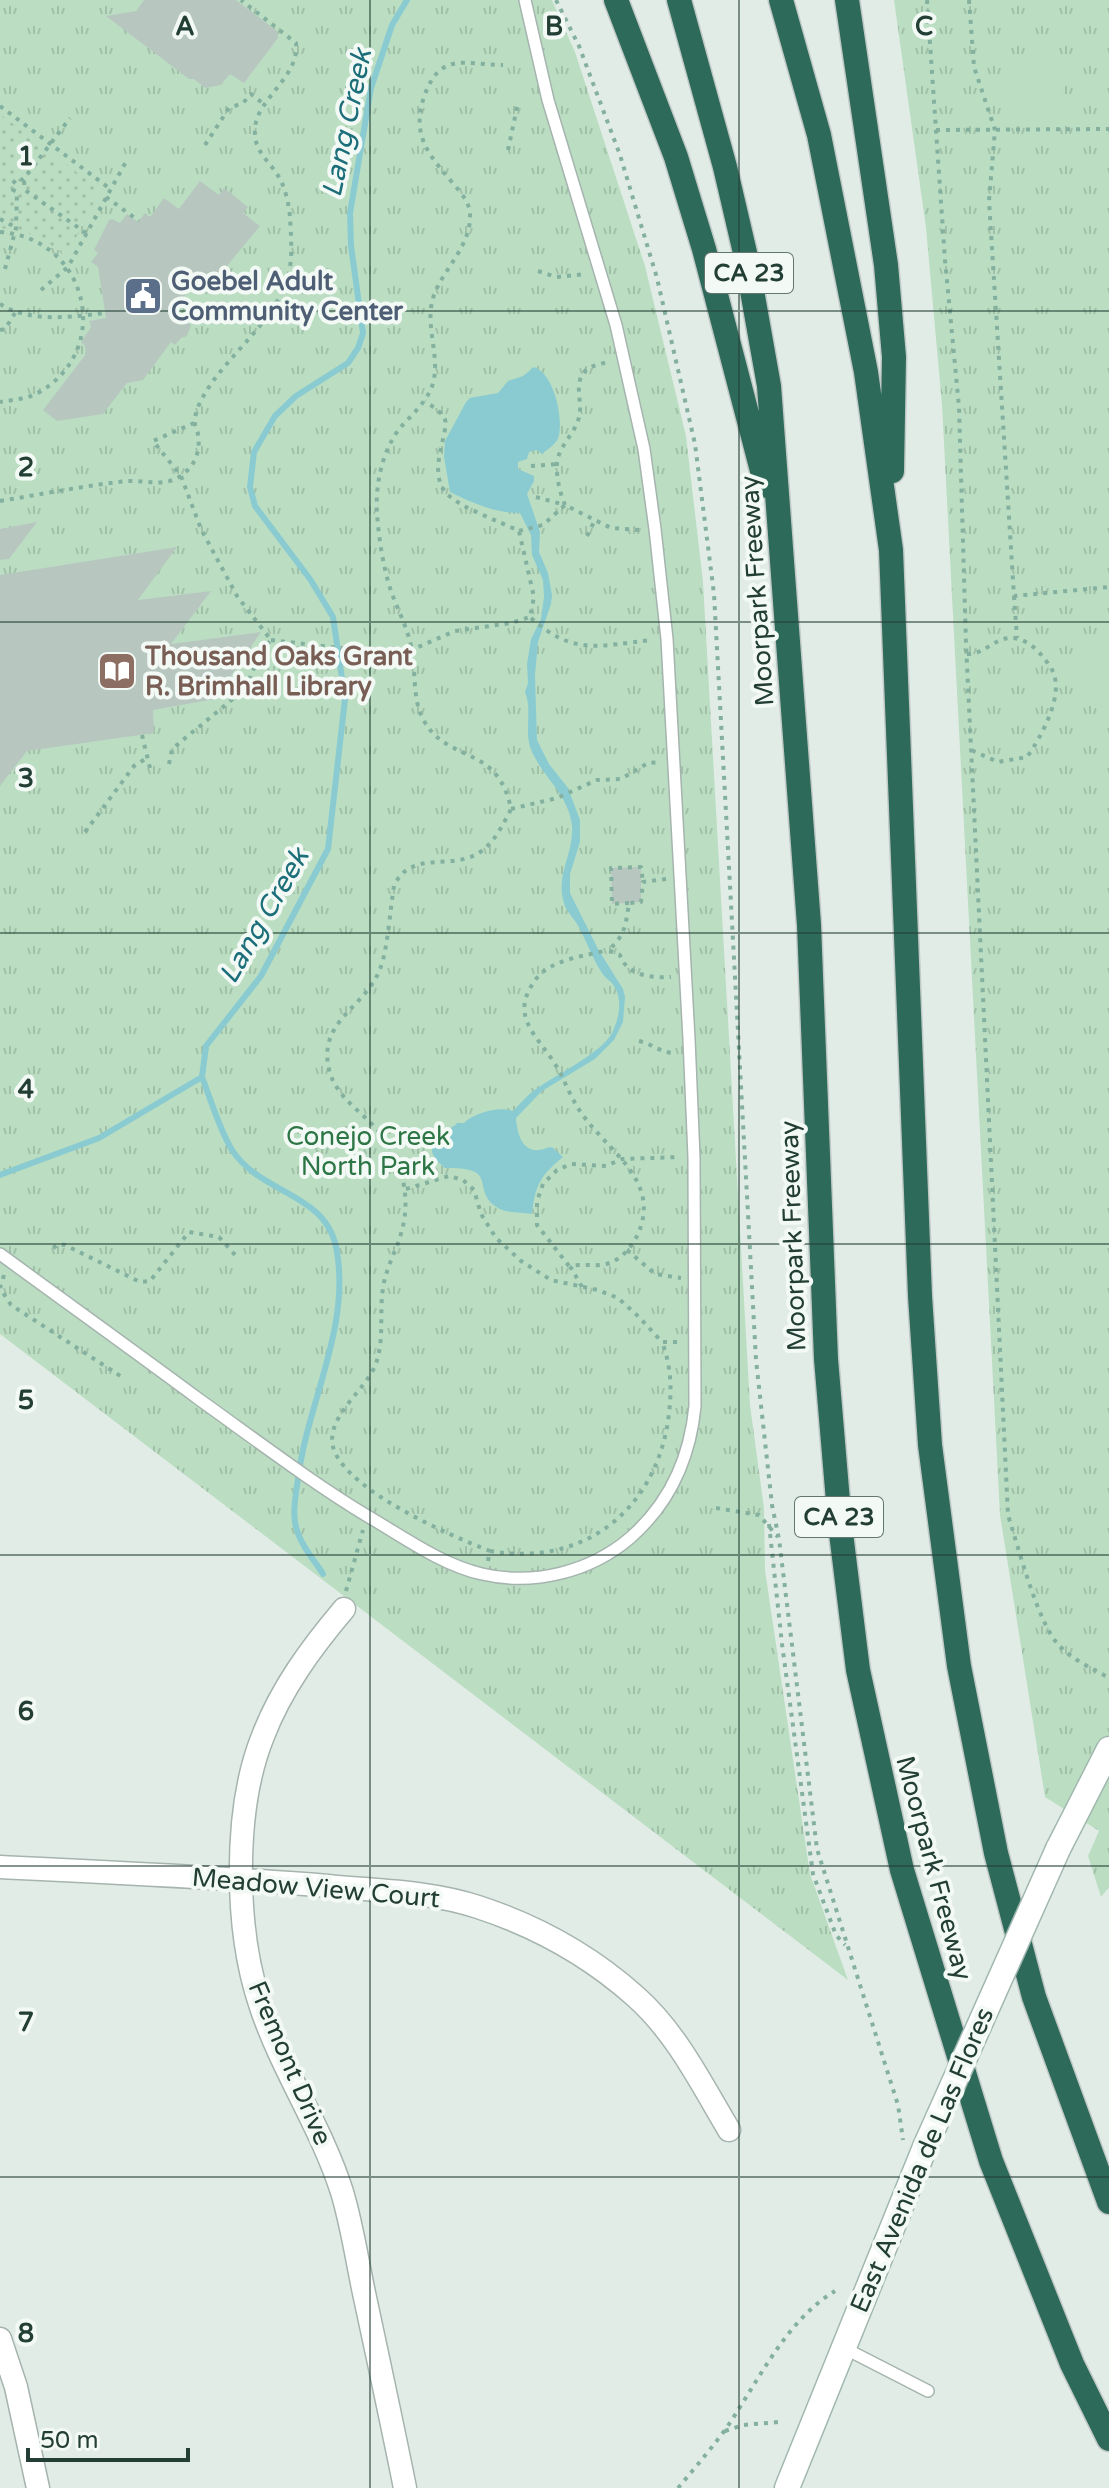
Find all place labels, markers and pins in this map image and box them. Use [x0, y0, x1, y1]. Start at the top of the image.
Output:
place label: Goebel Adult Community Center [171, 266, 404, 327]
public building icon: Goebel Adult Community Center [122, 275, 164, 317]
place label: Thousand Oaks Grant R. Brimhall Library [144, 641, 413, 702]
library icon: Thousand Oaks Grant R. Brimhall Library [96, 650, 138, 692]

